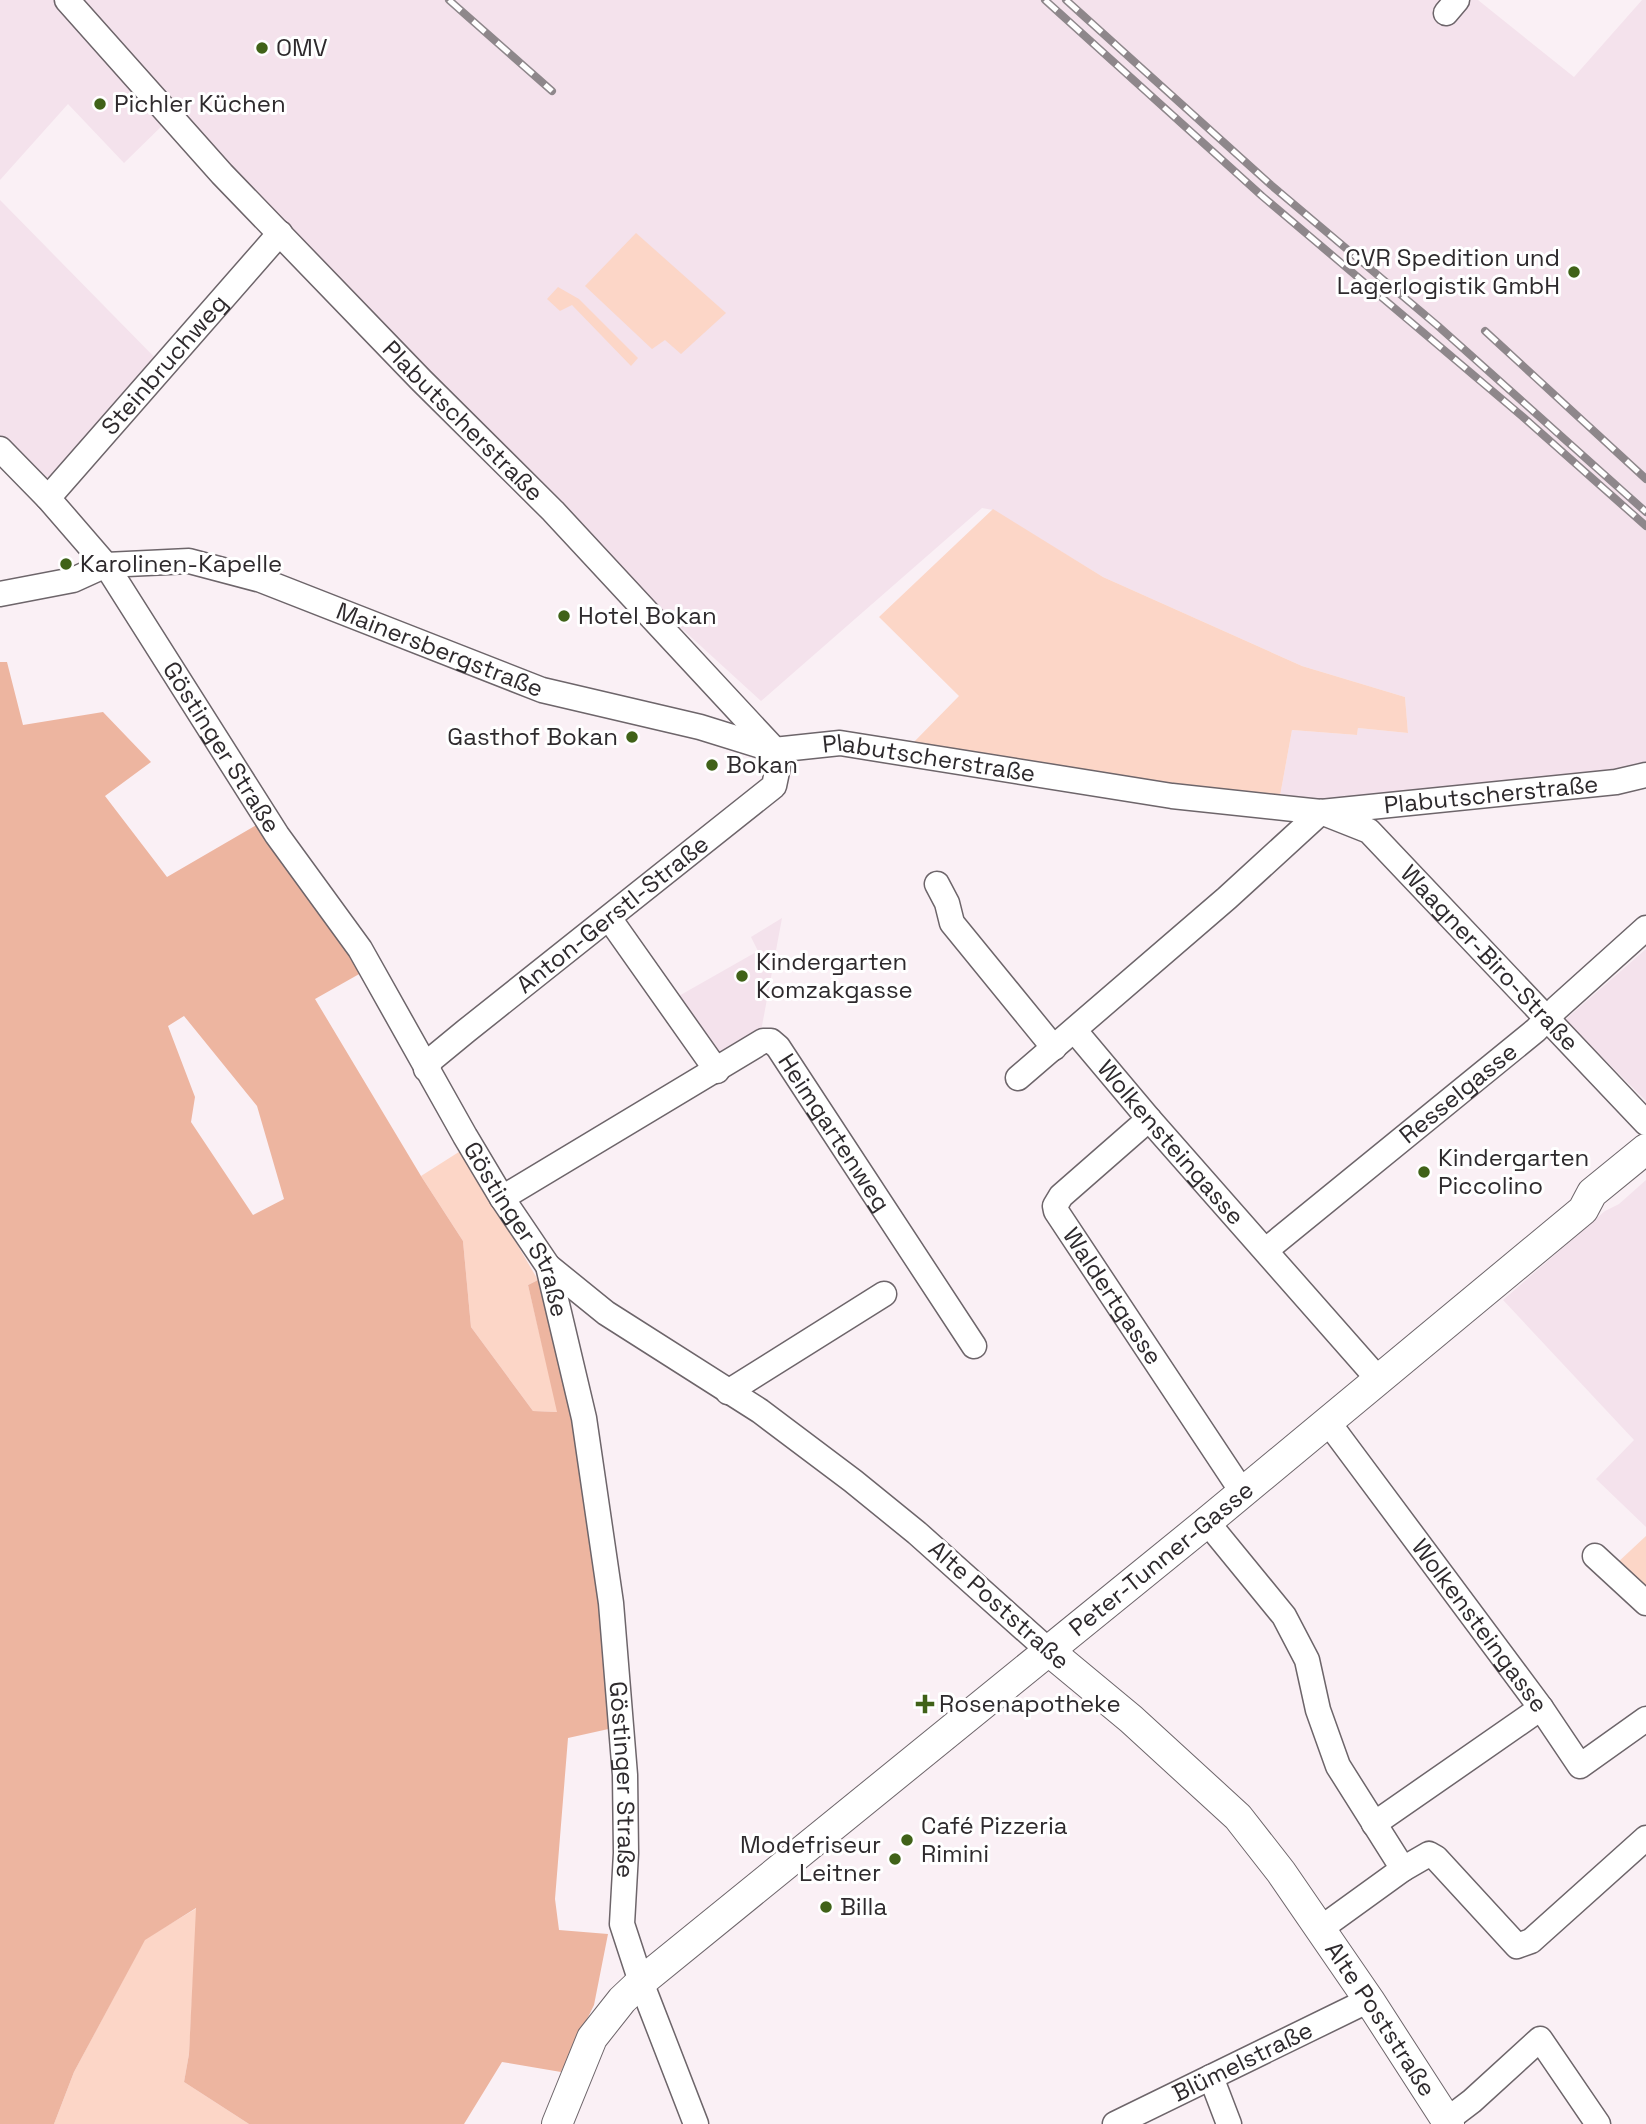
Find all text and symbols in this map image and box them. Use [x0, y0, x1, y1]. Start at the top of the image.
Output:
place label: OMV [276, 32, 328, 63]
marker: OMV [254, 40, 270, 56]
place label: Pichler Küchen [114, 88, 286, 119]
marker: Pichler Küchen [92, 96, 108, 112]
place label: CVR Spedition und Lagerlogistik GmbH [1337, 242, 1560, 301]
marker: CVR Spedition und Lagerlogistik GmbH [1566, 264, 1582, 280]
street label: Steinbruchweg [94, 288, 234, 441]
street label: Plabutscherstraße [376, 334, 550, 508]
place label: Karolinen-Kapelle [80, 548, 282, 579]
marker: Karolinen-Kapelle [58, 556, 74, 572]
street label: Mainersbergstraße [332, 595, 548, 704]
place label: Hotel Bokan [578, 600, 717, 631]
marker: Hotel Bokan [556, 608, 572, 624]
street label: Göstinger Straße [156, 655, 288, 839]
place label: Gasthof Bokan [447, 721, 618, 752]
street label: Plabutscherstraße [821, 727, 1038, 789]
marker: Gasthof Bokan [624, 729, 640, 745]
place label: Bokan [726, 749, 798, 780]
marker: Bokan [704, 757, 720, 773]
street label: Plabutscherstraße [1382, 768, 1600, 821]
street label: Anton-Gerstl-Straße [510, 828, 715, 1000]
street label: Waagner-Biro-Straße [1394, 858, 1586, 1057]
place label: Kindergarten Komzakgasse [756, 946, 913, 1005]
marker: Kindergarten Komzakgasse [734, 968, 750, 984]
street label: Resselgasse [1393, 1036, 1523, 1150]
street label: Heimgartenweg [771, 1047, 898, 1217]
street label: Wolkensteingasse [1091, 1053, 1251, 1231]
street label: Göstinger Straße [457, 1136, 576, 1320]
place label: Kindergarten Piccolino [1438, 1142, 1589, 1201]
marker: Kindergarten Piccolino [1416, 1164, 1432, 1180]
street label: Waldertgasse [1056, 1221, 1170, 1371]
street label: Peter-Tunner-Gasse [1062, 1474, 1260, 1643]
street label: Wolkensteingasse [1405, 1532, 1555, 1719]
street label: Alte Poststraße [922, 1533, 1076, 1676]
street label: Göstinger Straße [602, 1680, 642, 1879]
place label: Rosenapotheke [939, 1688, 1121, 1719]
marker: Rosenapotheke [917, 1696, 933, 1712]
place label: Café Pizzeria Rimini [921, 1810, 1068, 1869]
place label: Modefriseur Leitner [740, 1829, 881, 1888]
marker: Café Pizzeria Rimini [899, 1832, 915, 1848]
marker: Modefriseur Leitner [887, 1851, 903, 1867]
place label: Billa [840, 1891, 888, 1922]
marker: Billa [818, 1899, 834, 1915]
street label: Alte Poststraße [1318, 1935, 1443, 2102]
street label: Blümelstraße [1167, 2014, 1318, 2109]

